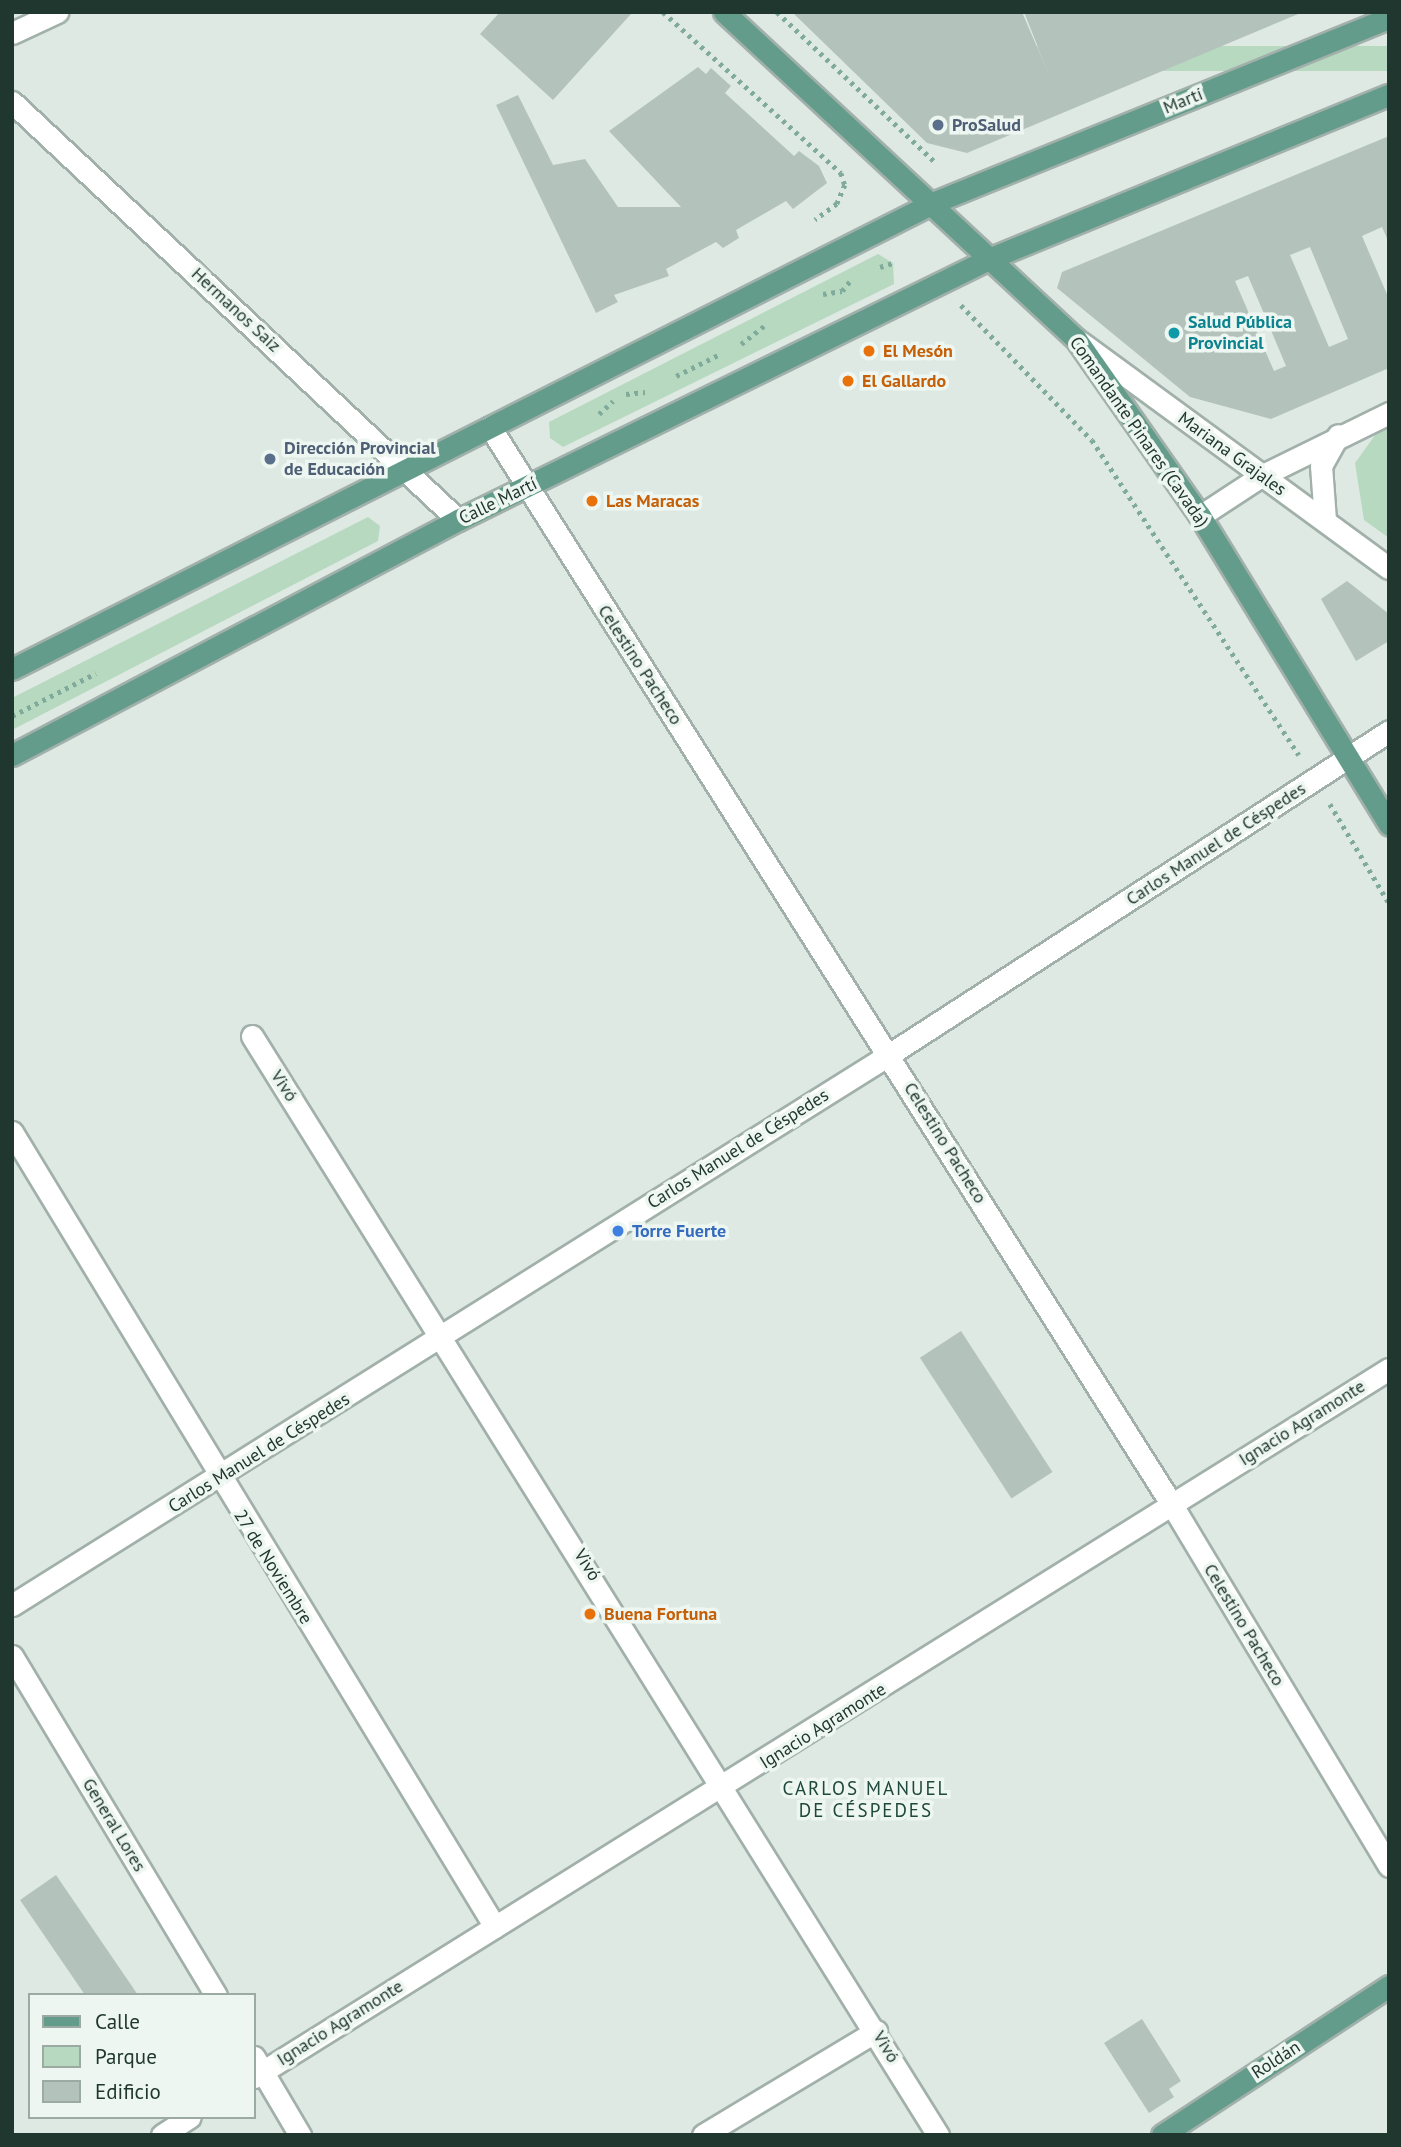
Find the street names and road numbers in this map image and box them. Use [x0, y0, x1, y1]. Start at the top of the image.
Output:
street label: Martí [1160, 83, 1206, 119]
street label: Hermanos Saiz [187, 263, 285, 357]
street label: Comandante Pinares (Cavada) [1065, 333, 1213, 531]
street label: Mariana Grajales [1174, 408, 1290, 500]
street label: Calle Martí [455, 473, 541, 529]
street label: Celestino Pacheco [593, 601, 687, 729]
street label: Carlos Manuel de Céspedes [1122, 778, 1310, 910]
street label: Vivó [266, 1066, 302, 1106]
street label: Celestino Pacheco [899, 1078, 991, 1208]
street label: Carlos Manuel de Céspedes [643, 1084, 833, 1214]
street label: Ignacio Agramonte [1235, 1375, 1369, 1471]
street label: Carlos Manuel de Céspedes [164, 1388, 354, 1518]
street label: 27 de Noviembre [229, 1505, 317, 1629]
street label: Vivó [569, 1545, 605, 1585]
street label: Celestino Pacheco [1199, 1560, 1289, 1690]
street label: Ignacio Agramonte [756, 1678, 890, 1774]
street label: General Lores [78, 1774, 150, 1876]
street label: Ignacio Agramonte [273, 1975, 407, 2071]
street label: Vivó [868, 2027, 904, 2067]
street label: Roldán [1248, 2036, 1304, 2084]

